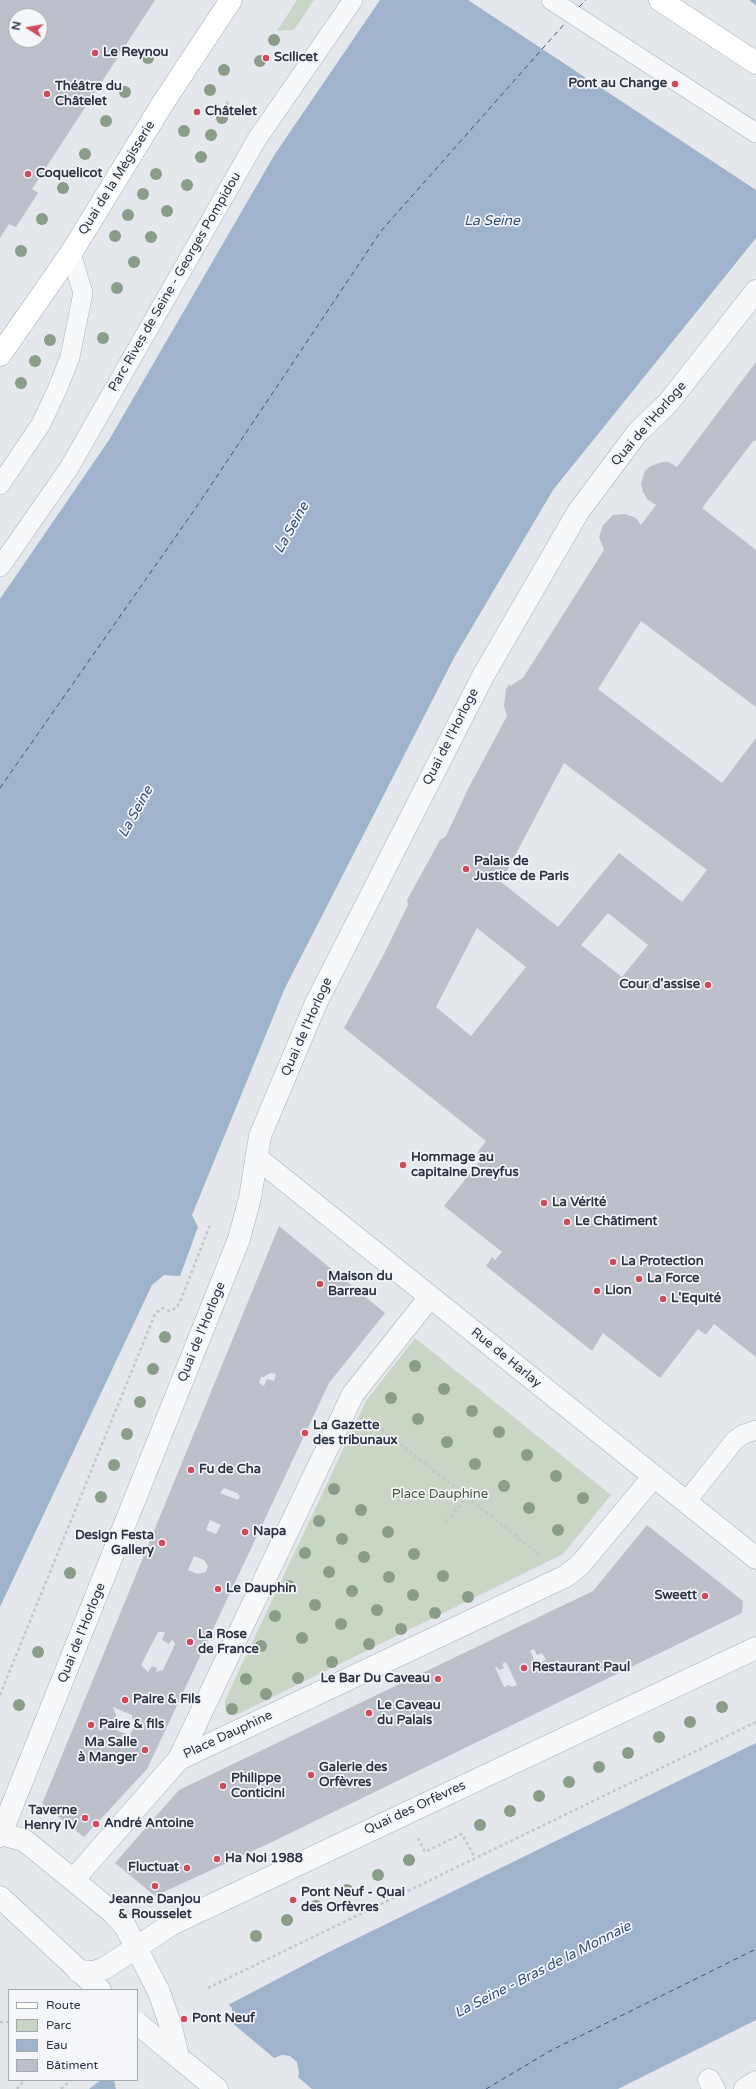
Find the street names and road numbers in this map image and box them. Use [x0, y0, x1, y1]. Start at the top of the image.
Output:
street label: Quai de la Mégisserie [75, 118, 159, 238]
street label: Parc Rives de Seine - Georges Pompidou [106, 169, 244, 395]
street label: Quai de l'Horloge [608, 379, 690, 469]
street label: Quai de l'Horloge [420, 686, 482, 788]
street label: Quai de l'Horloge [278, 975, 336, 1079]
street label: Quai de l'Horloge [175, 1280, 229, 1384]
street label: Rue de Harlay [468, 1325, 544, 1391]
street label: Quai de l'Horloge [55, 1581, 109, 1685]
street label: Place Dauphine [181, 1708, 275, 1762]
street label: Quai des Orfèvres [362, 1778, 468, 1838]

